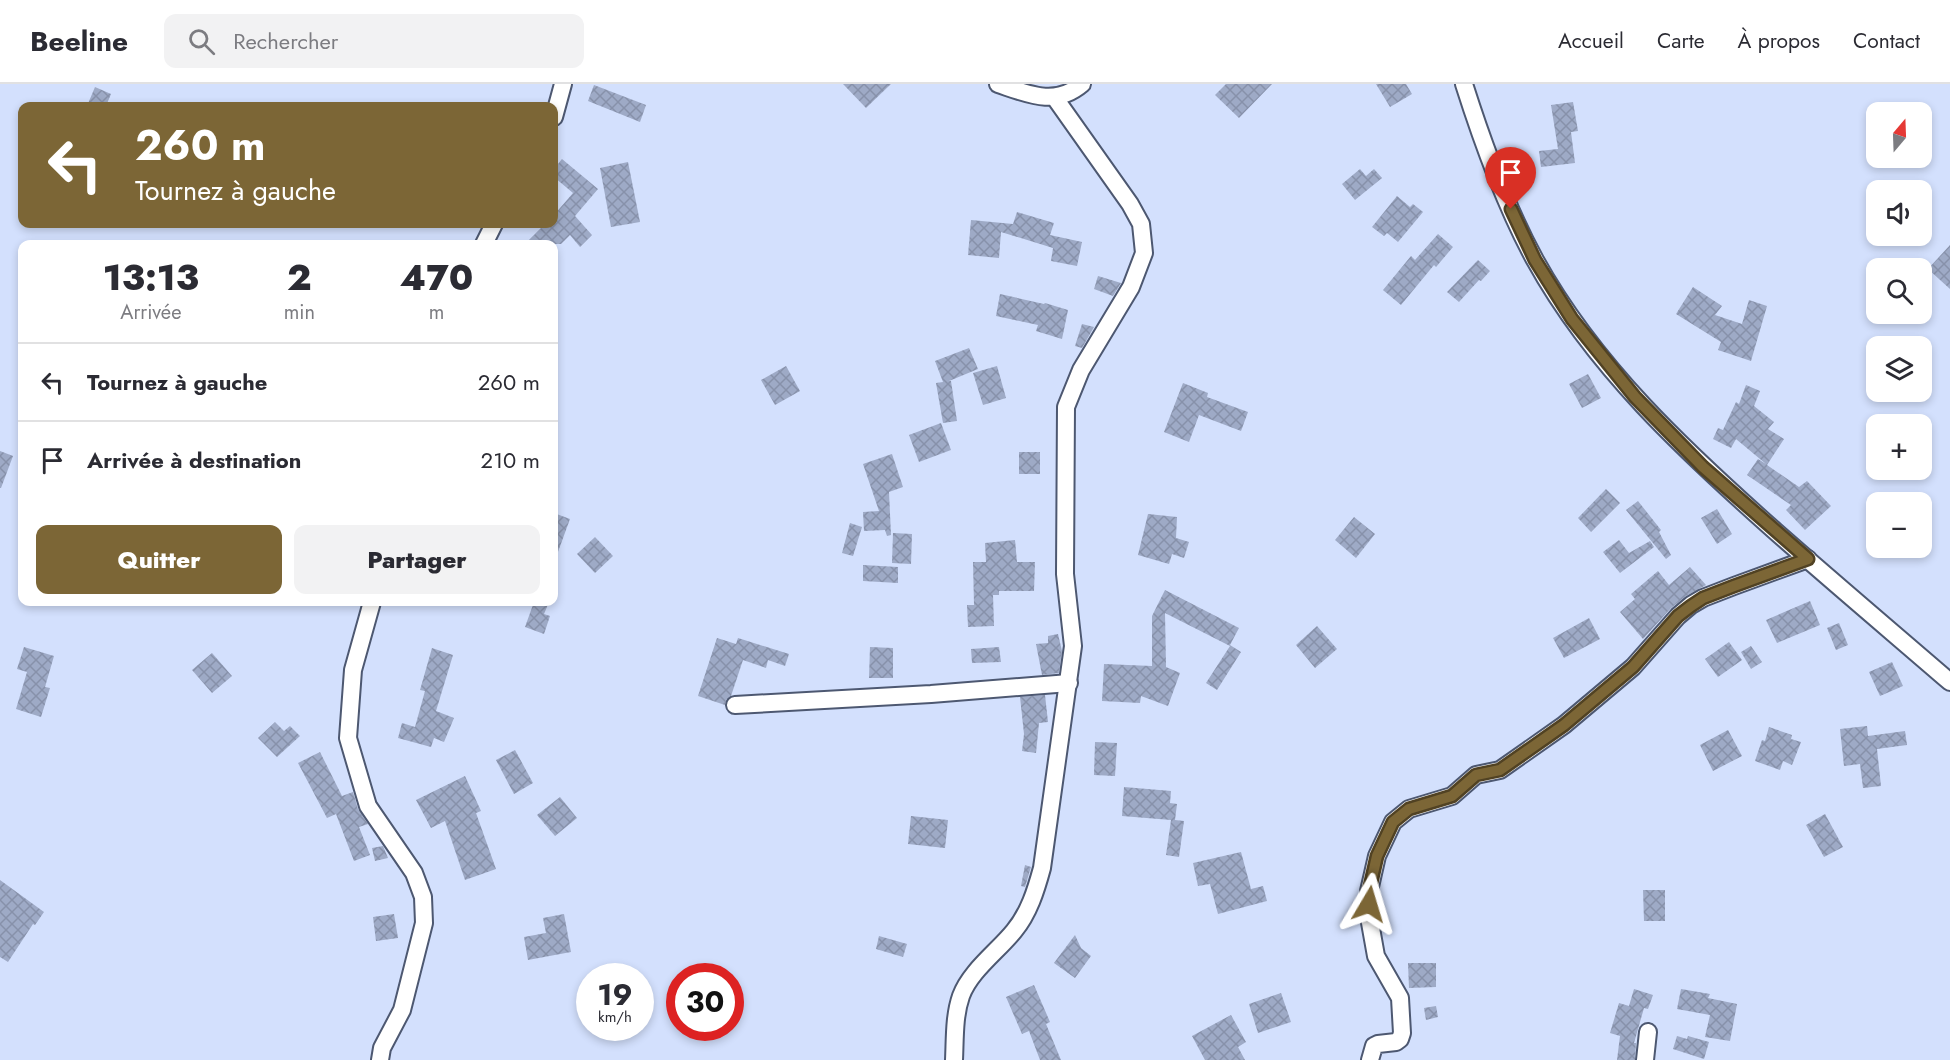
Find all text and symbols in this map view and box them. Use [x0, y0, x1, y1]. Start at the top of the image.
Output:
search box [164, 14, 584, 68]
text: Beeline [30, 21, 128, 62]
icon: search [185, 25, 218, 58]
text: Rechercher [233, 25, 338, 57]
text: Accueil [1558, 26, 1624, 56]
text: Carte [1657, 26, 1705, 56]
text: À propos [1738, 26, 1820, 56]
text: Contact [1853, 26, 1920, 56]
north arrow [1866, 102, 1932, 168]
map controls [1866, 102, 1932, 558]
text: 260 m [135, 115, 266, 176]
icon: left [36, 126, 114, 204]
pin [1485, 147, 1536, 209]
icon: arrive [1494, 156, 1527, 189]
text: Tournez à gauche [135, 171, 336, 210]
button: sound [1866, 180, 1932, 246]
text: 13:13 [103, 251, 199, 303]
text: 2 [287, 251, 312, 303]
text: 470 [400, 251, 473, 303]
button: search [1866, 258, 1932, 324]
text: Arrivée [120, 298, 181, 327]
text: min [284, 298, 315, 327]
text: m [429, 298, 444, 327]
button: layers [1866, 336, 1932, 402]
icon: left [36, 366, 69, 399]
text: Tournez à gauche [87, 366, 267, 398]
text: 260 m [478, 366, 540, 398]
button: + [1866, 414, 1932, 480]
icon: arrive [36, 444, 69, 477]
text: Arrivée à destination [87, 444, 301, 476]
text: 210 m [481, 444, 540, 476]
button: − [1866, 492, 1932, 558]
button: Quitter [36, 525, 282, 594]
button: Partager [294, 525, 540, 594]
position arrow [1337, 872, 1401, 936]
speed limit sign: 30 [666, 963, 744, 1041]
text: 19 [597, 973, 633, 1016]
text: km/h [598, 1006, 632, 1028]

